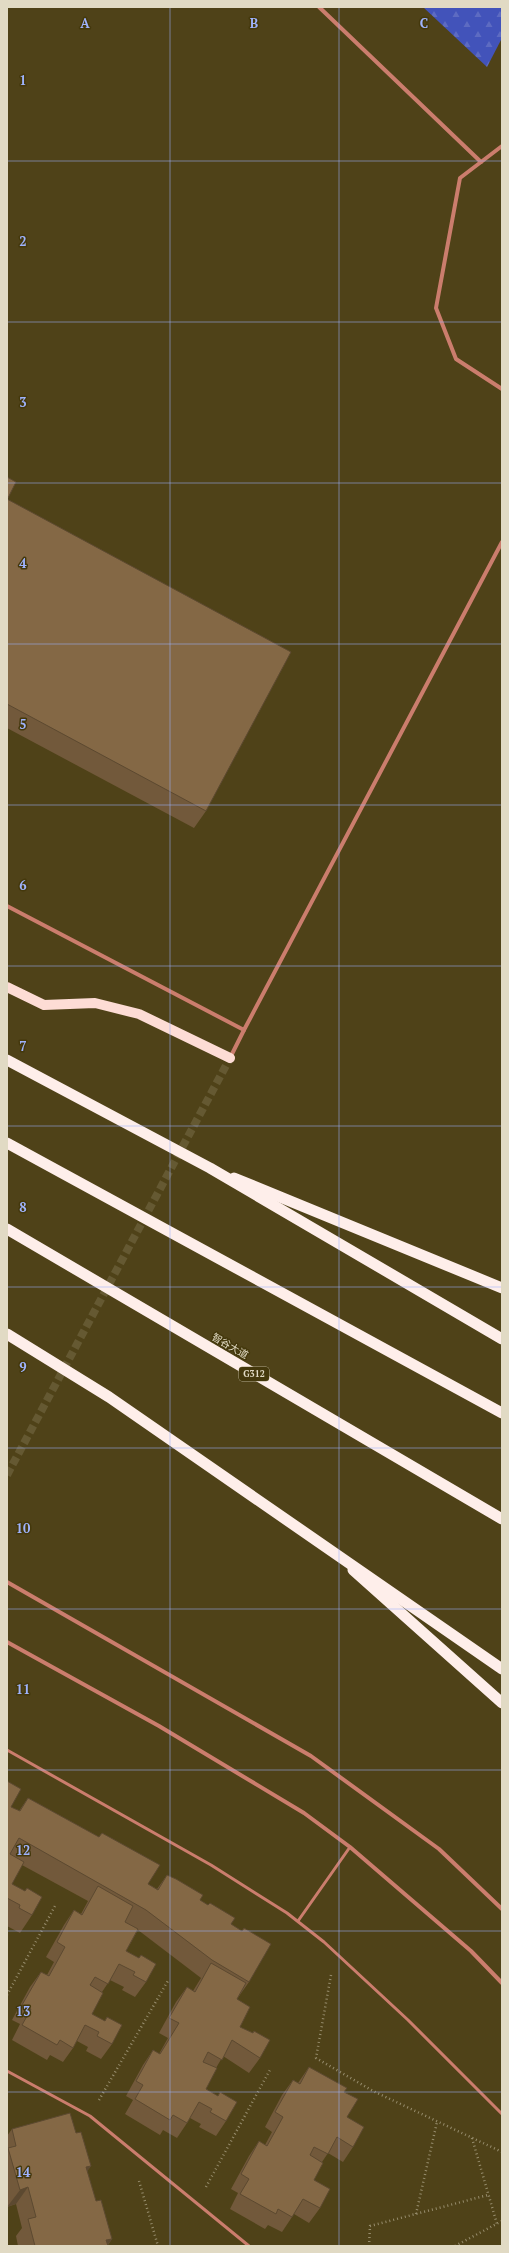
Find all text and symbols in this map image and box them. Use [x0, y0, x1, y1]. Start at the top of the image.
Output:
text: A [80, 14, 90, 32]
text: B [250, 14, 258, 32]
text: C [420, 14, 428, 32]
text: 1 [19, 71, 27, 89]
text: 2 [19, 232, 27, 250]
text: 3 [19, 393, 27, 411]
text: 4 [19, 554, 27, 572]
text: 5 [19, 715, 27, 733]
text: 6 [19, 876, 27, 894]
text: 7 [19, 1037, 27, 1055]
text: 8 [19, 1198, 27, 1216]
street label: 智谷大道 [209, 1330, 251, 1362]
text: 9 [19, 1358, 27, 1376]
road number: G312 [239, 1367, 269, 1381]
text: 10 [16, 1519, 31, 1537]
text: 11 [16, 1680, 30, 1698]
text: 12 [16, 1841, 30, 1859]
text: 13 [16, 2002, 30, 2020]
text: 14 [16, 2163, 31, 2181]

